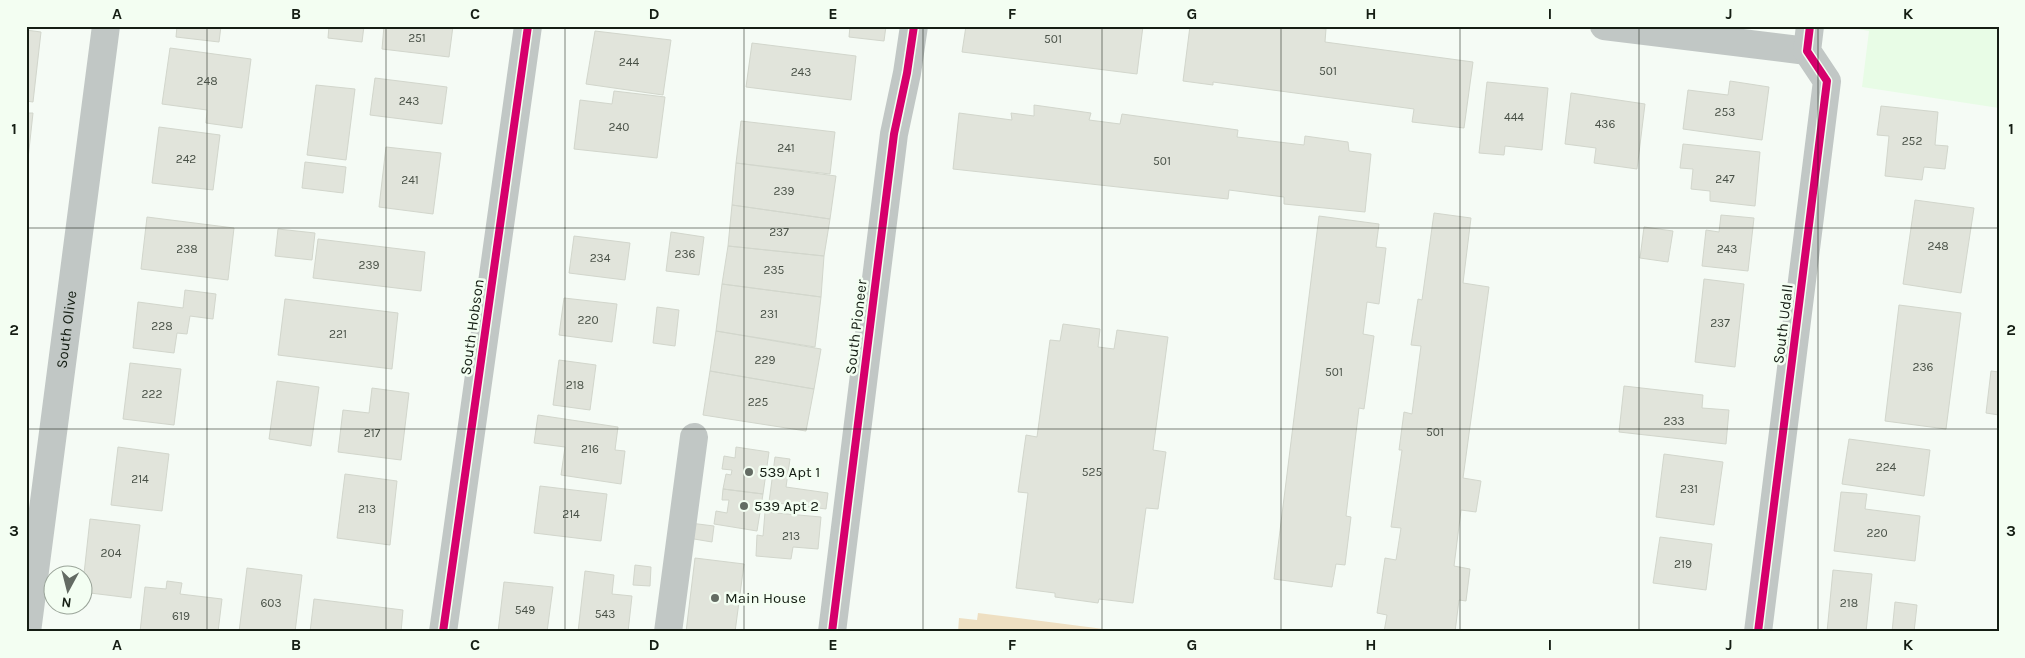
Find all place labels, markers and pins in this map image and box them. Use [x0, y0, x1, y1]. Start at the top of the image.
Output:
place label: 539 Apt 1 [759, 463, 820, 481]
marker: 539 Apt 1 [743, 466, 755, 478]
place label: 539 Apt 2 [754, 497, 819, 515]
marker: 539 Apt 2 [738, 500, 750, 512]
place label: Main House [725, 589, 806, 607]
marker: Main House [709, 592, 721, 604]

